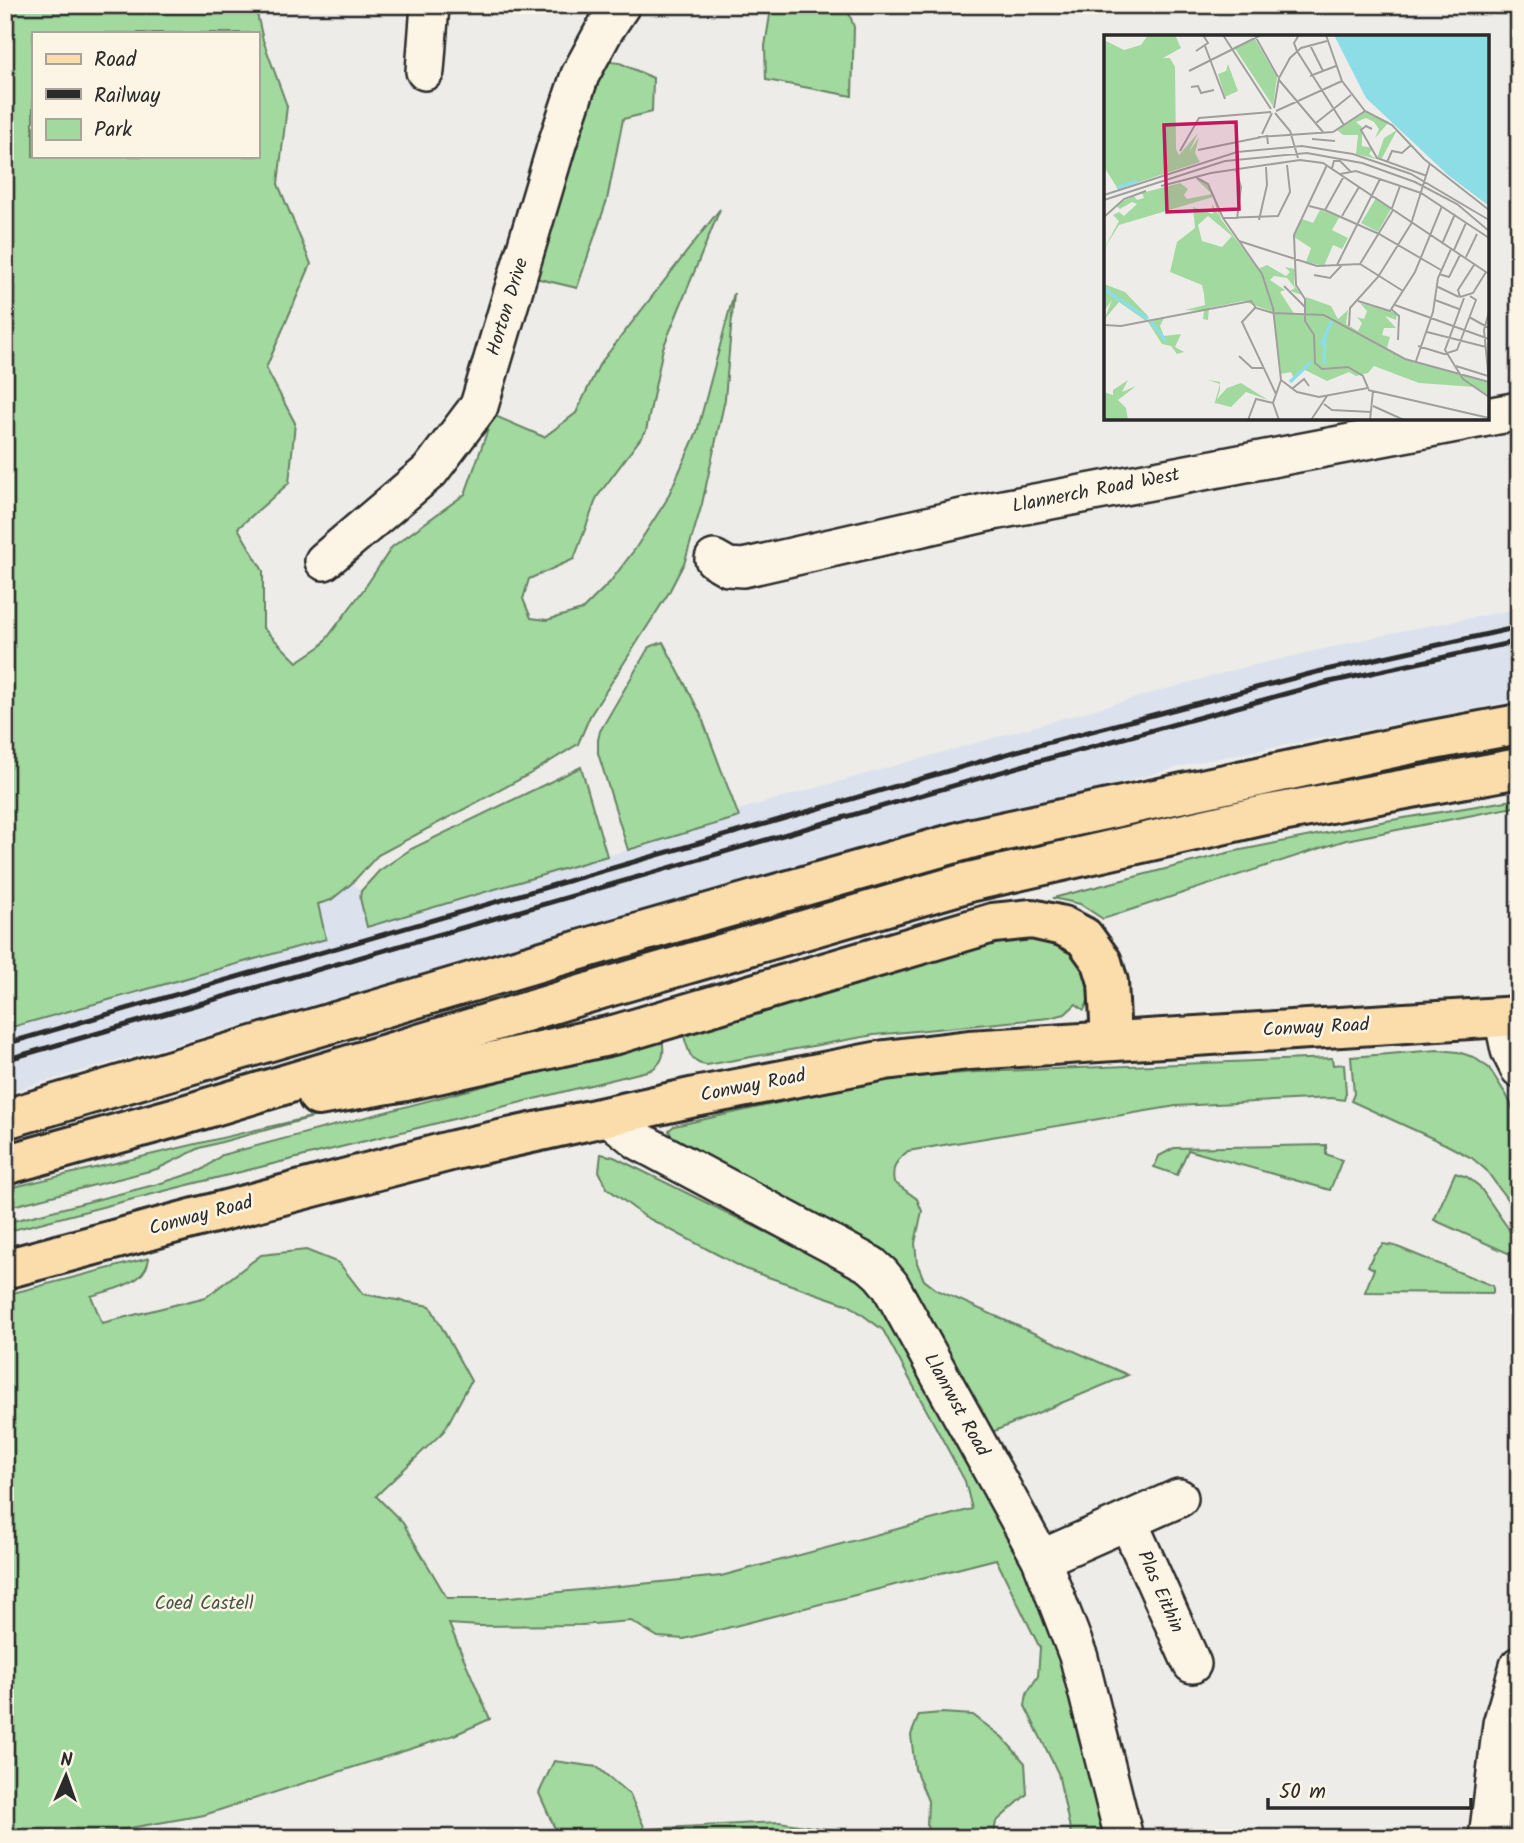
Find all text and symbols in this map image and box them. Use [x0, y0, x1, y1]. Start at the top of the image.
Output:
legend [32, 32, 259, 158]
inset map [1104, 35, 1489, 420]
text: Road [94, 44, 137, 77]
text: Railway [94, 80, 160, 113]
text: Park [94, 114, 132, 147]
street label: Horton Drive [479, 254, 537, 360]
street label: Llannerch Road West [1010, 460, 1183, 522]
street label: Conway Road [1262, 1010, 1370, 1046]
street label: Conway Road [698, 1061, 809, 1111]
street label: Conway Road [146, 1188, 257, 1244]
street label: Llanrwst Road [915, 1348, 997, 1463]
street label: Plas Eithin [1129, 1546, 1191, 1638]
park label: Coed Castell [154, 1589, 254, 1619]
north arrow [32, 1742, 102, 1812]
text: N [60, 1746, 73, 1776]
scale bar [1268, 1766, 1472, 1810]
text: 50 m [1279, 1776, 1326, 1809]

